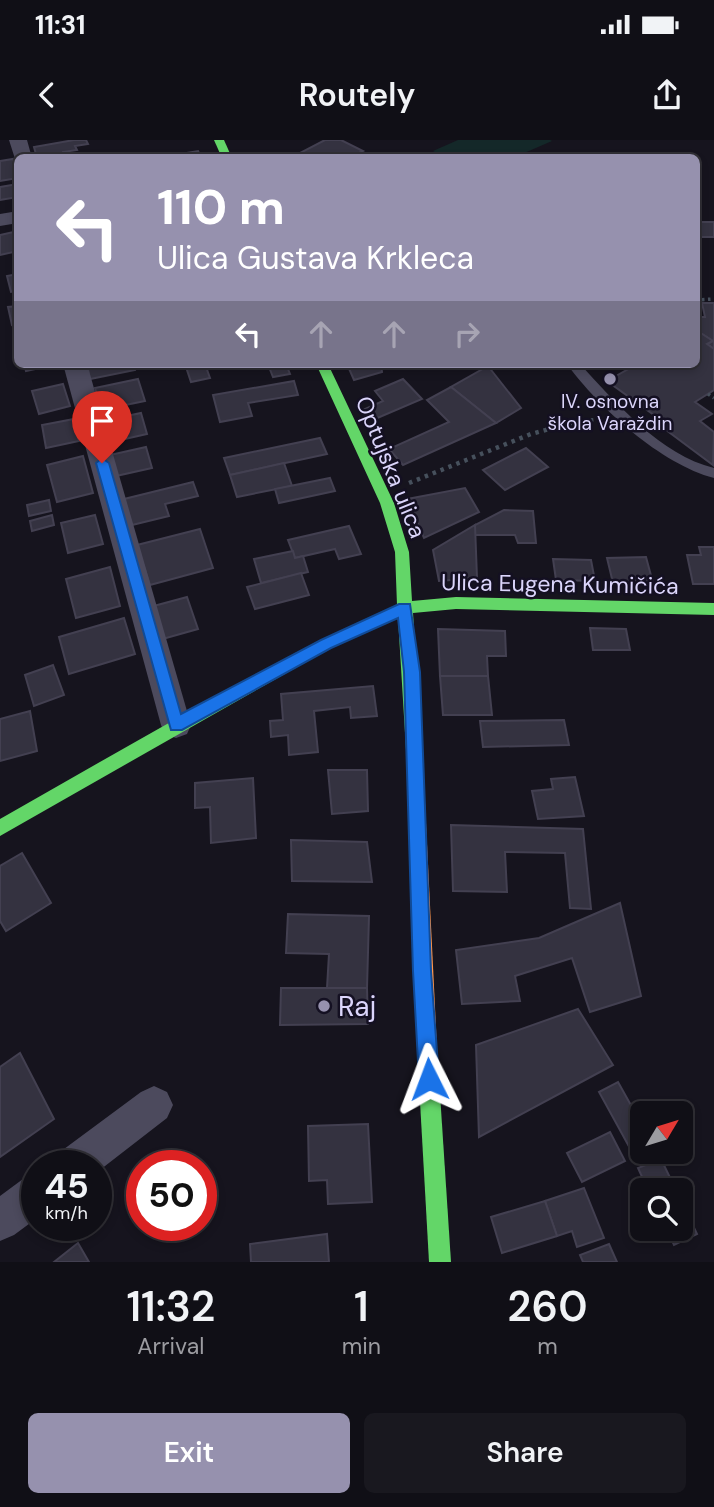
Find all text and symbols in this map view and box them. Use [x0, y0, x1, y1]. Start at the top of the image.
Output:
text: 11:31 [35, 8, 86, 42]
text: Routely [299, 74, 415, 116]
icon: back [28, 76, 66, 114]
icon: share [648, 76, 686, 114]
text: 110 m [157, 175, 285, 239]
icon: left [42, 182, 133, 273]
text: Ulica Gustava Krkleca [157, 237, 474, 279]
icon: left [229, 315, 267, 353]
icon: ahead [302, 315, 340, 353]
icon: ahead [375, 315, 413, 353]
icon: right [448, 315, 486, 353]
marker: IV. osnovna škola Varaždin [602, 371, 618, 387]
place label: IV. osnovna škola Varaždin [548, 389, 672, 436]
pin [72, 391, 132, 463]
street label: Optujska ulica [349, 392, 433, 542]
icon: arrive [83, 402, 121, 440]
street label: Ulica Eugena Kumičića [441, 567, 679, 601]
place label: Raj [338, 988, 376, 1025]
marker: Raj [316, 998, 332, 1014]
position arrow [392, 1042, 466, 1116]
north arrow [630, 1101, 693, 1164]
map controls [630, 1101, 693, 1241]
speed limit sign: 50 [126, 1150, 217, 1241]
text: 45 [44, 1163, 89, 1209]
button: search [630, 1178, 693, 1241]
text: km/h [45, 1201, 88, 1225]
text: 11:32 [126, 1279, 215, 1334]
text: 1 [354, 1279, 369, 1334]
text: 260 [507, 1279, 587, 1334]
text: Arrival [137, 1331, 204, 1361]
text: min [342, 1331, 381, 1361]
text: m [537, 1331, 558, 1361]
button: Exit [28, 1413, 350, 1493]
button: Share [364, 1413, 686, 1493]

